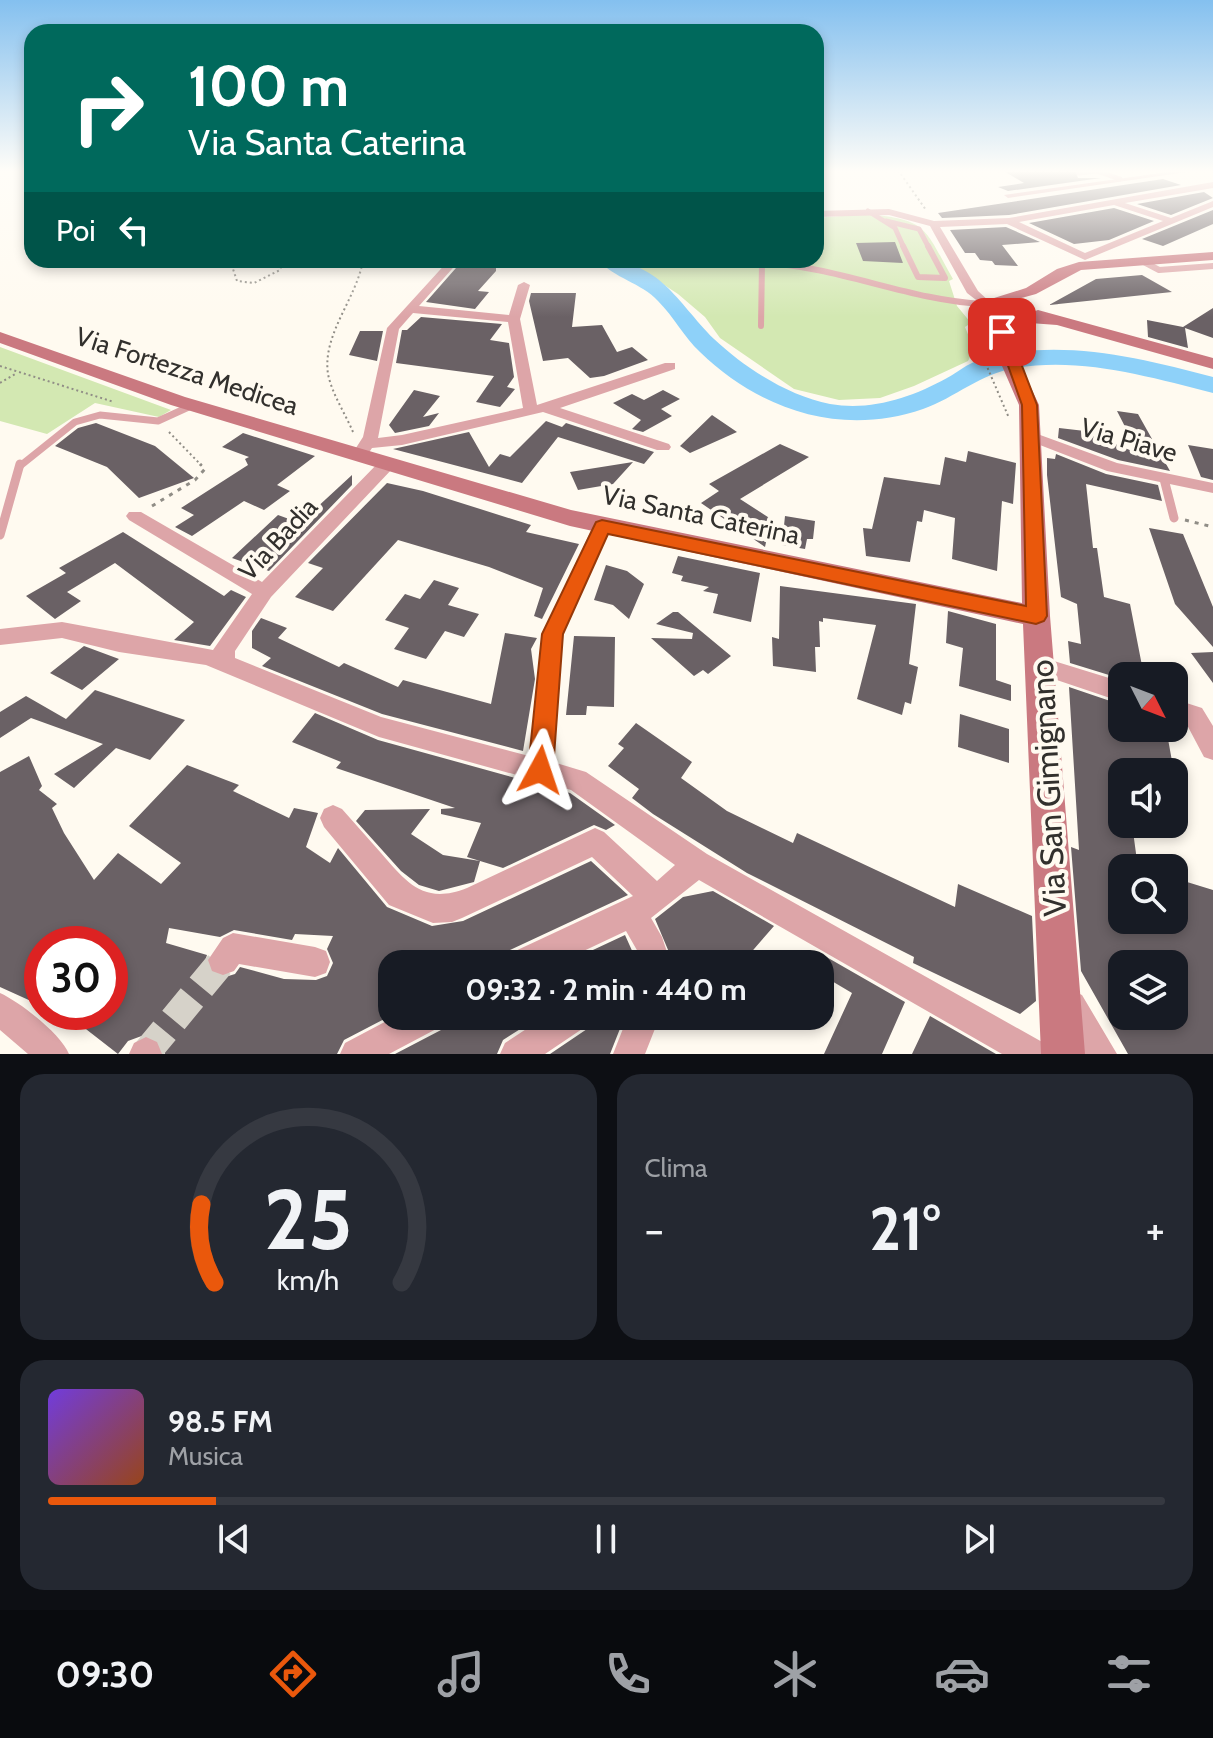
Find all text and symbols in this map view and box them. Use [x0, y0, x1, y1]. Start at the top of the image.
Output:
text: 100 m [188, 52, 349, 120]
icon: right [56, 56, 160, 160]
text: Via Santa Caterina [188, 120, 466, 164]
icon: left [112, 208, 156, 252]
text: Poi [56, 212, 96, 249]
pin [968, 298, 1036, 366]
icon: arrive [980, 310, 1024, 354]
street label: Via Fortezza Medicea [72, 320, 303, 422]
street label: Via Piave [1077, 411, 1181, 469]
street label: Via Santa Caterina [599, 478, 803, 552]
street label: Via Badia [232, 491, 325, 587]
street label: Via San Gimignano [1022, 659, 1074, 917]
north arrow [1108, 662, 1188, 742]
map controls [1108, 662, 1188, 1030]
position arrow [498, 728, 582, 812]
button: sound [1108, 758, 1188, 838]
button: search [1108, 854, 1188, 934]
speed limit sign: 30 [24, 926, 128, 1030]
button: layers [1108, 950, 1188, 1030]
text: 09:32 · 2 min · 440 m [465, 971, 747, 1008]
text: Clima [645, 1152, 707, 1184]
text: 25 [264, 1169, 353, 1270]
text: 21° [869, 1192, 940, 1265]
text: − [645, 1203, 664, 1256]
text: + [1146, 1203, 1165, 1256]
text: km/h [277, 1262, 340, 1297]
text: 98.5 FM [168, 1403, 273, 1440]
text: Musica [168, 1440, 243, 1472]
icon: previous [212, 1517, 256, 1561]
icon: pause [584, 1517, 628, 1561]
icon: next [957, 1517, 1001, 1561]
icon: directions [265, 1646, 321, 1702]
icon: music [433, 1646, 489, 1702]
icon: phone [600, 1646, 656, 1702]
icon: climate [767, 1646, 823, 1702]
icon: car [934, 1646, 990, 1702]
icon: filters [1101, 1646, 1157, 1702]
text: 09:30 [56, 1652, 154, 1696]

